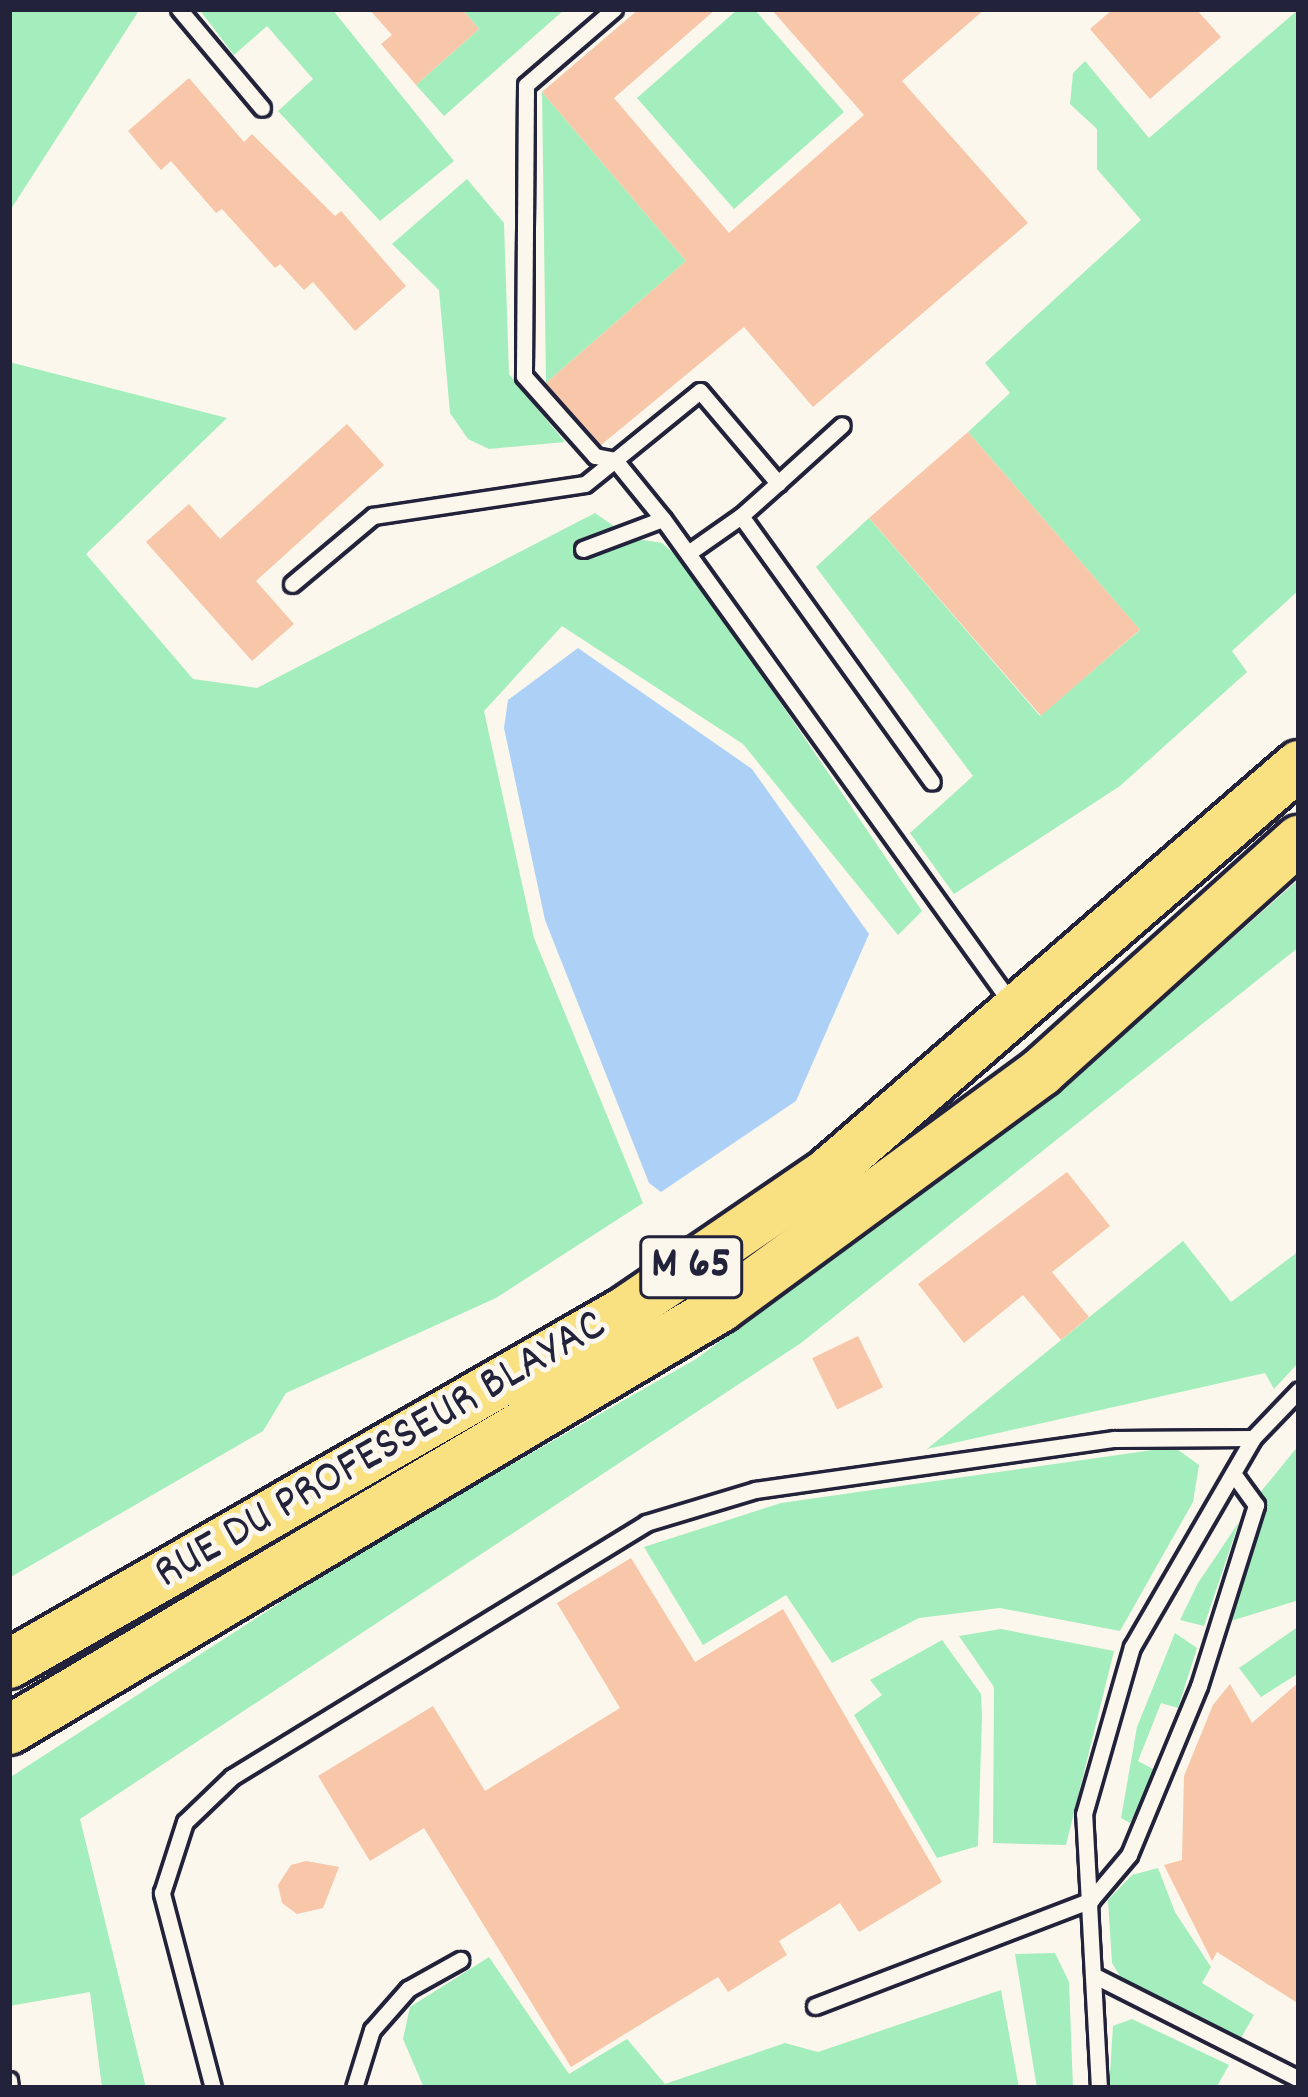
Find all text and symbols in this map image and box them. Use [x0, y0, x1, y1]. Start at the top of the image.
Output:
road number: M 65 [637, 1228, 745, 1306]
street label: RUE DU PROFESSEUR BLAYAC [145, 1298, 617, 1604]

